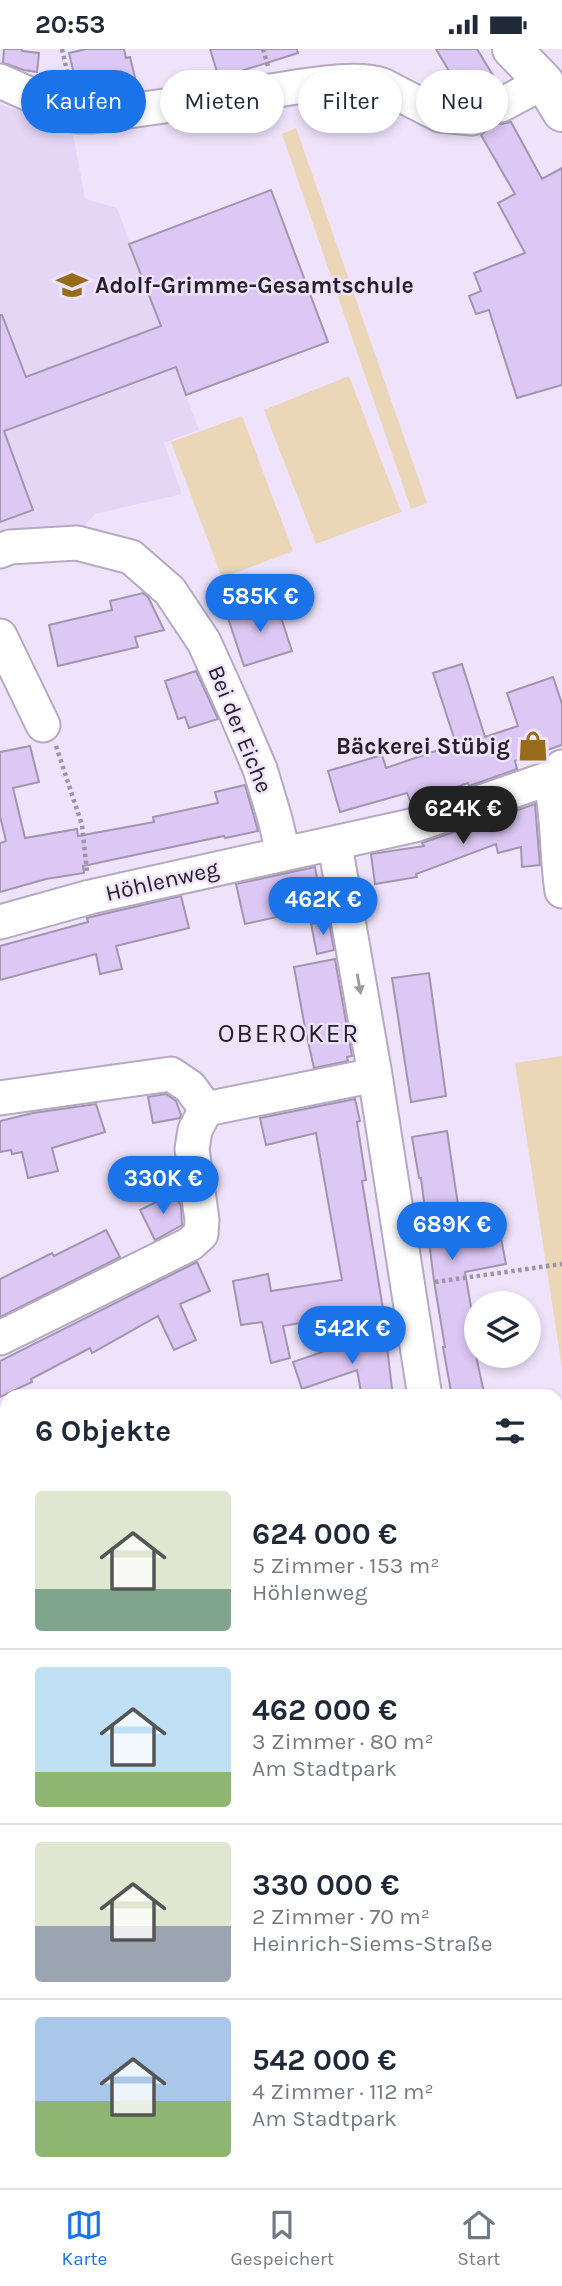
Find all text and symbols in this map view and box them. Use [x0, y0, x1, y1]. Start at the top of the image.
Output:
text: 20:53 [35, 9, 106, 40]
chip: Kaufen [21, 70, 146, 133]
chip: Mieten [160, 70, 284, 133]
chip: Filter [298, 70, 402, 133]
chip: Neu [416, 70, 508, 133]
school or university icon: Adolf-Grimme-Gesamtschule [55, 268, 89, 302]
place label: Adolf-Grimme-Gesamtschule [95, 272, 414, 299]
pin: 585K € [203, 575, 317, 634]
text: 585K € [221, 583, 299, 610]
street label: Bei der Eiche [202, 661, 278, 797]
shop icon: Bäckerei Stübig [516, 729, 550, 763]
place label: Bäckerei Stübig [336, 733, 510, 760]
pin: 624K € [406, 787, 520, 846]
text: 624K € [425, 795, 502, 822]
street label: Höhlenweg [103, 855, 221, 907]
pin: 462K € [266, 877, 380, 937]
text: 462K € [285, 886, 362, 913]
one-way arrow [354, 973, 365, 995]
district label: OBEROKER [218, 1018, 360, 1049]
pin: 330K € [106, 1157, 220, 1216]
text: 330K € [124, 1165, 202, 1192]
pin: 689K € [395, 1203, 509, 1262]
text: 689K € [413, 1211, 491, 1238]
map controls [464, 1291, 541, 1368]
button: layers [464, 1291, 541, 1368]
pin: 542K € [295, 1307, 409, 1366]
text: 542K € [314, 1315, 390, 1342]
icon: filters [491, 1412, 529, 1450]
text: 6 Objekte [35, 1413, 171, 1449]
text: 624 000 € [252, 1516, 397, 1552]
icon: home [91, 1519, 175, 1603]
text: 5 Zimmer · 153 m² [252, 1552, 439, 1579]
text: Höhlenweg [252, 1579, 367, 1606]
text: 462 000 € [252, 1692, 397, 1728]
icon: home [91, 1695, 175, 1779]
text: 3 Zimmer · 80 m² [252, 1728, 434, 1755]
text: Am Stadtpark [252, 1755, 397, 1782]
text: 330 000 € [252, 1867, 399, 1903]
icon: home [91, 1870, 175, 1954]
text: 2 Zimmer · 70 m² [252, 1903, 430, 1930]
text: Heinrich-Siems-Straße [252, 1930, 492, 1957]
text: 542 000 € [252, 2042, 397, 2078]
icon: home [91, 2045, 175, 2129]
text: 4 Zimmer · 112 m² [252, 2078, 434, 2105]
text: Am Stadtpark [252, 2105, 397, 2132]
tab: Karte [62, 2206, 107, 2270]
tab: Gespeichert [231, 2206, 334, 2270]
tab: Start [457, 2206, 500, 2270]

